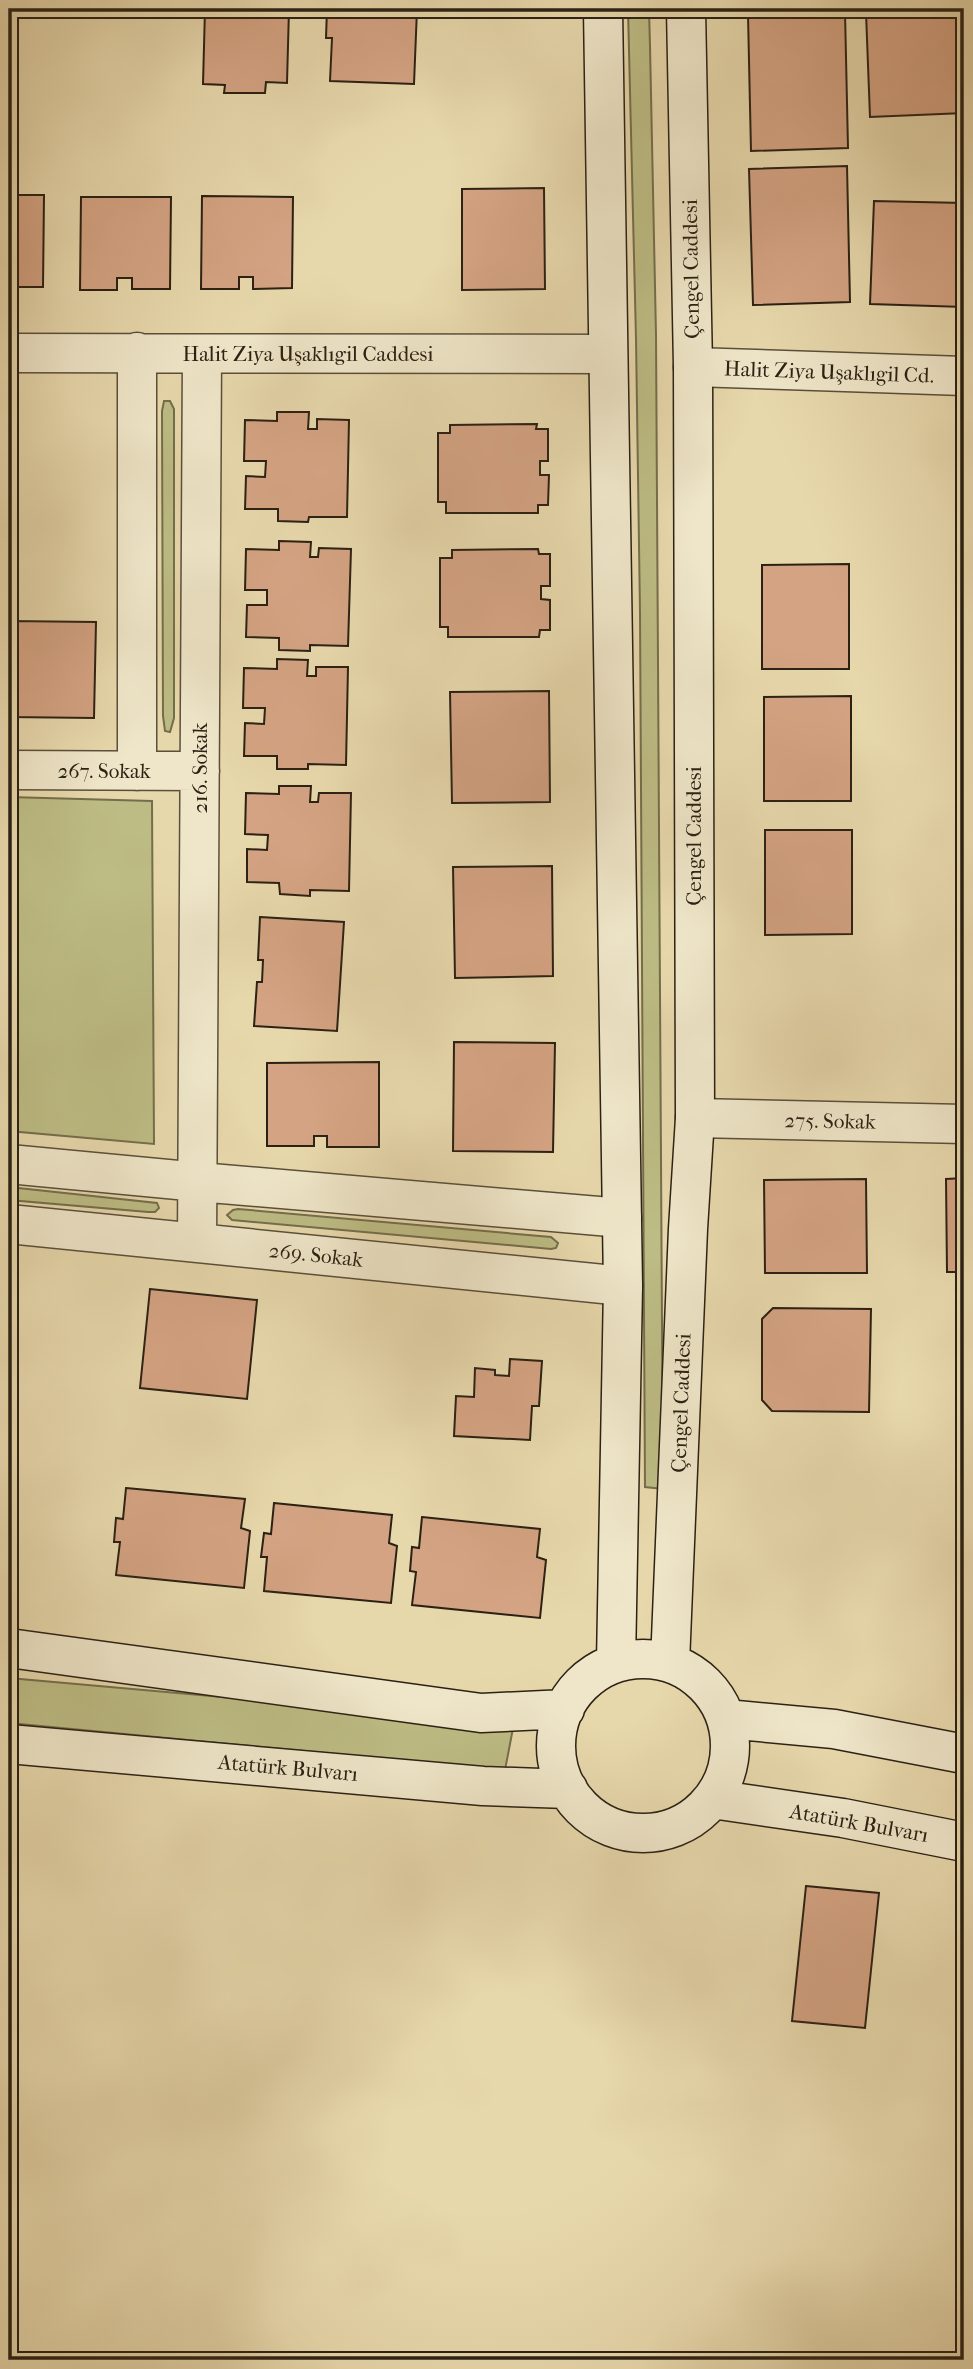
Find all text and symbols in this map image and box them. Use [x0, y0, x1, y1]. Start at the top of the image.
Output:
street label: Çengel Caddesi [678, 199, 705, 339]
street label: Halit Ziya Uşaklıgil Caddesi [183, 342, 433, 366]
street label: Halit Ziya Uşaklıgil Cd. [724, 356, 934, 388]
street label: 216. Sokak [188, 722, 212, 813]
street label: 267. Sokak [58, 759, 151, 783]
street label: Çengel Caddesi [682, 766, 707, 906]
street label: 275. Sokak [784, 1108, 876, 1134]
street label: 269. Sokak [268, 1238, 364, 1272]
street label: Çengel Caddesi [667, 1333, 696, 1473]
street label: Atatürk Bulvarı [216, 1750, 359, 1786]
street label: Atatürk Bulvarı [787, 1799, 930, 1847]

